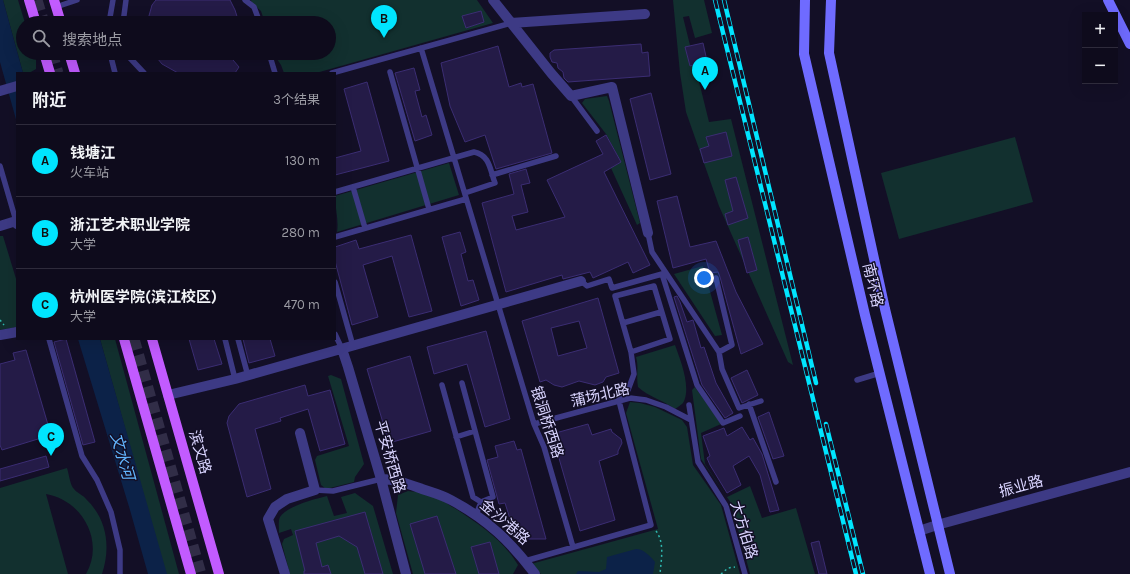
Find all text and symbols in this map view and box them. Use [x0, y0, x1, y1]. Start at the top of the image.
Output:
pin: B [371, 5, 397, 38]
map controls [1082, 12, 1118, 84]
button: + [1082, 12, 1118, 48]
search box [16, 16, 336, 60]
icon: search [30, 27, 52, 49]
text: 搜索地点 [62, 31, 122, 49]
button: − [1082, 48, 1118, 84]
pin: A [692, 57, 718, 90]
text: 附近 [32, 90, 66, 110]
text: 3个结果 [273, 92, 320, 107]
text: 钱塘江 [70, 144, 115, 162]
text: A [41, 153, 49, 168]
text: 130 m [285, 153, 320, 168]
text: 火车站 [70, 165, 109, 180]
text: 浙江艺术职业学院 [70, 216, 190, 234]
text: B [41, 225, 49, 240]
text: 280 m [282, 225, 320, 240]
text: 大学 [70, 237, 96, 252]
street label: 南环路 [859, 261, 887, 309]
your location [694, 268, 714, 288]
text: 杭州医学院(滨江校区) [70, 288, 217, 306]
text: C [41, 297, 49, 312]
text: 470 m [284, 297, 320, 312]
text: 大学 [70, 309, 96, 324]
street label: 蒲场北路 [569, 379, 631, 411]
street label: 银洞桥西路 [527, 384, 567, 460]
street label: 平安桥西路 [371, 418, 409, 496]
pin: C [38, 423, 64, 456]
street label: 滨文路 [185, 428, 215, 476]
water label: 文水河 [107, 430, 139, 485]
street label: 振业路 [997, 471, 1045, 501]
street label: 金沙港路 [476, 496, 534, 548]
street label: 大方伯路 [727, 499, 761, 561]

